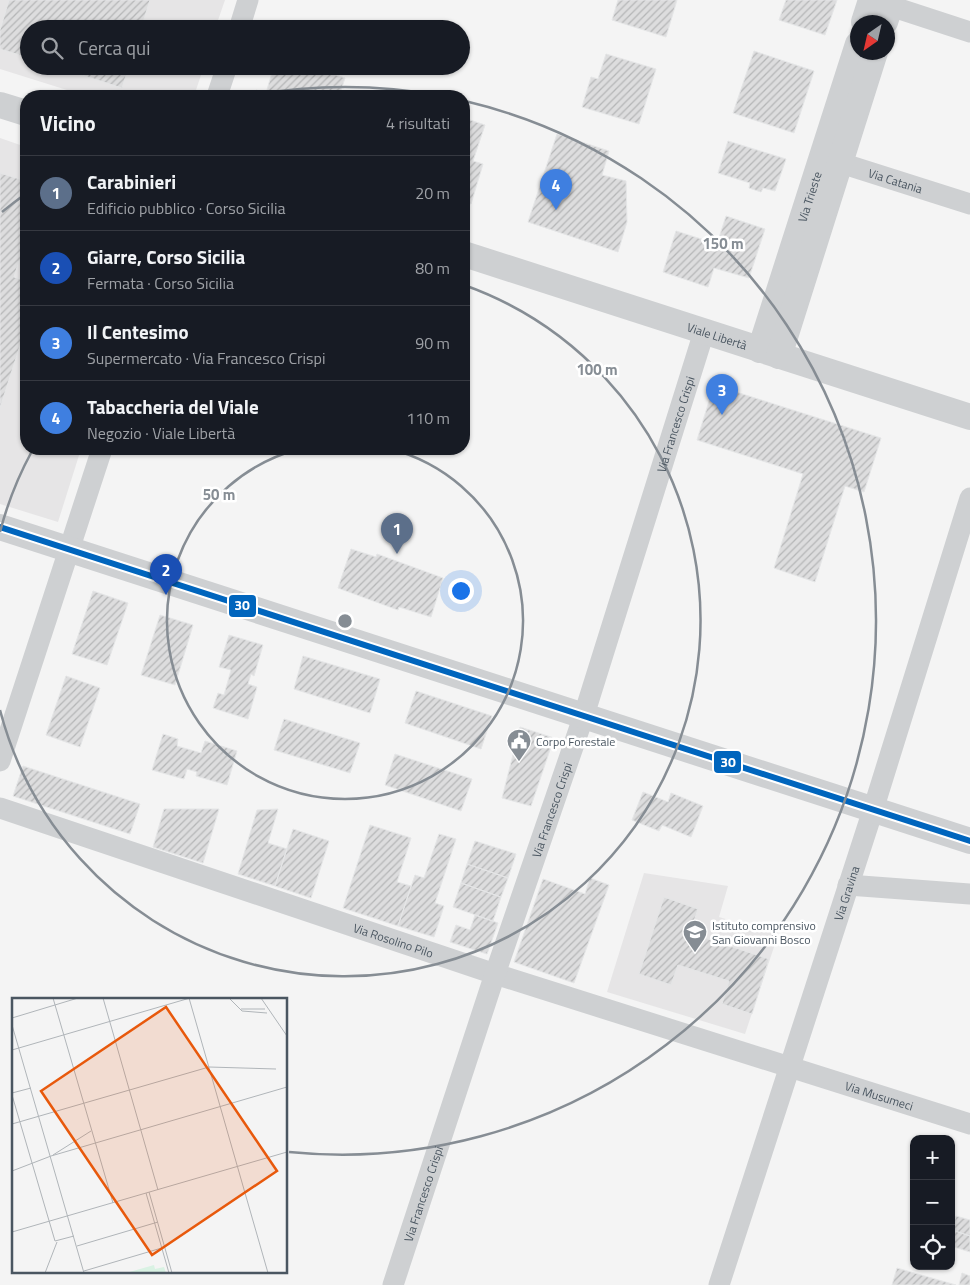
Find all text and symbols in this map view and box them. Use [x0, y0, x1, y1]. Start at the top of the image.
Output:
north arrow [850, 15, 895, 60]
search box [20, 20, 470, 75]
text: Cerca qui [78, 33, 150, 62]
icon: search [38, 34, 66, 62]
text: Vicino [40, 107, 96, 139]
text: 4 risultati [386, 111, 450, 135]
street label: Via Catania [866, 163, 925, 198]
text: Carabinieri [87, 167, 176, 196]
pin: 4 [540, 169, 572, 210]
street label: Via Trieste [792, 169, 826, 224]
text: 1 [52, 181, 60, 205]
text: 20 m [415, 181, 450, 205]
text: Edificio pubblico · Corso Sicilia [87, 196, 286, 220]
text: 150 m [702, 232, 744, 255]
text: Giarre, Corso Sicilia [87, 242, 245, 271]
text: 2 [52, 256, 60, 280]
text: 80 m [415, 256, 450, 280]
text: Fermata · Corso Sicilia [87, 271, 234, 295]
text: Il Centesimo [87, 317, 189, 346]
street label: Viale Libertà [685, 317, 750, 354]
text: 3 [52, 331, 60, 355]
text: 90 m [415, 331, 450, 355]
text: Supermercato · Via Francesco Crispi [87, 346, 326, 370]
text: 100 m [576, 358, 618, 381]
street label: Via Francesco Crispi [651, 374, 699, 475]
pin: 3 [706, 374, 738, 415]
text: Tabaccheria del Viale [87, 392, 259, 421]
text: 4 [52, 406, 60, 430]
text: 110 m [406, 406, 450, 430]
text: Negozio · Viale Libertà [87, 421, 235, 445]
text: 50 m [203, 483, 235, 506]
pin: 1 [381, 513, 413, 554]
pin: 2 [150, 554, 182, 595]
your location [448, 578, 474, 604]
line badge: 30 [228, 594, 257, 618]
text: 30 [234, 594, 250, 615]
centre of rings [336, 612, 354, 630]
public building icon: Corpo Forestale [506, 728, 532, 762]
place label: Corpo Forestale [536, 732, 615, 751]
line badge: 30 [713, 750, 742, 774]
text: 30 [720, 751, 736, 772]
street label: Via Francesco Crispi [526, 759, 577, 860]
street label: Via Gravina [828, 863, 864, 923]
place label: Istituto comprensivo San Giovanni Bosco [712, 916, 816, 949]
street label: Via Rosolino Pilo [351, 918, 436, 962]
school or university icon: Istituto comprensivo San Giovanni Bosco [682, 919, 708, 953]
inset map [12, 998, 288, 1272]
street label: Via Musumeci [843, 1076, 916, 1115]
map controls [910, 1135, 955, 1270]
button: + [910, 1135, 955, 1180]
street label: Via Francesco Crispi [398, 1143, 447, 1244]
button: − [910, 1180, 955, 1225]
button: locate [910, 1225, 955, 1270]

